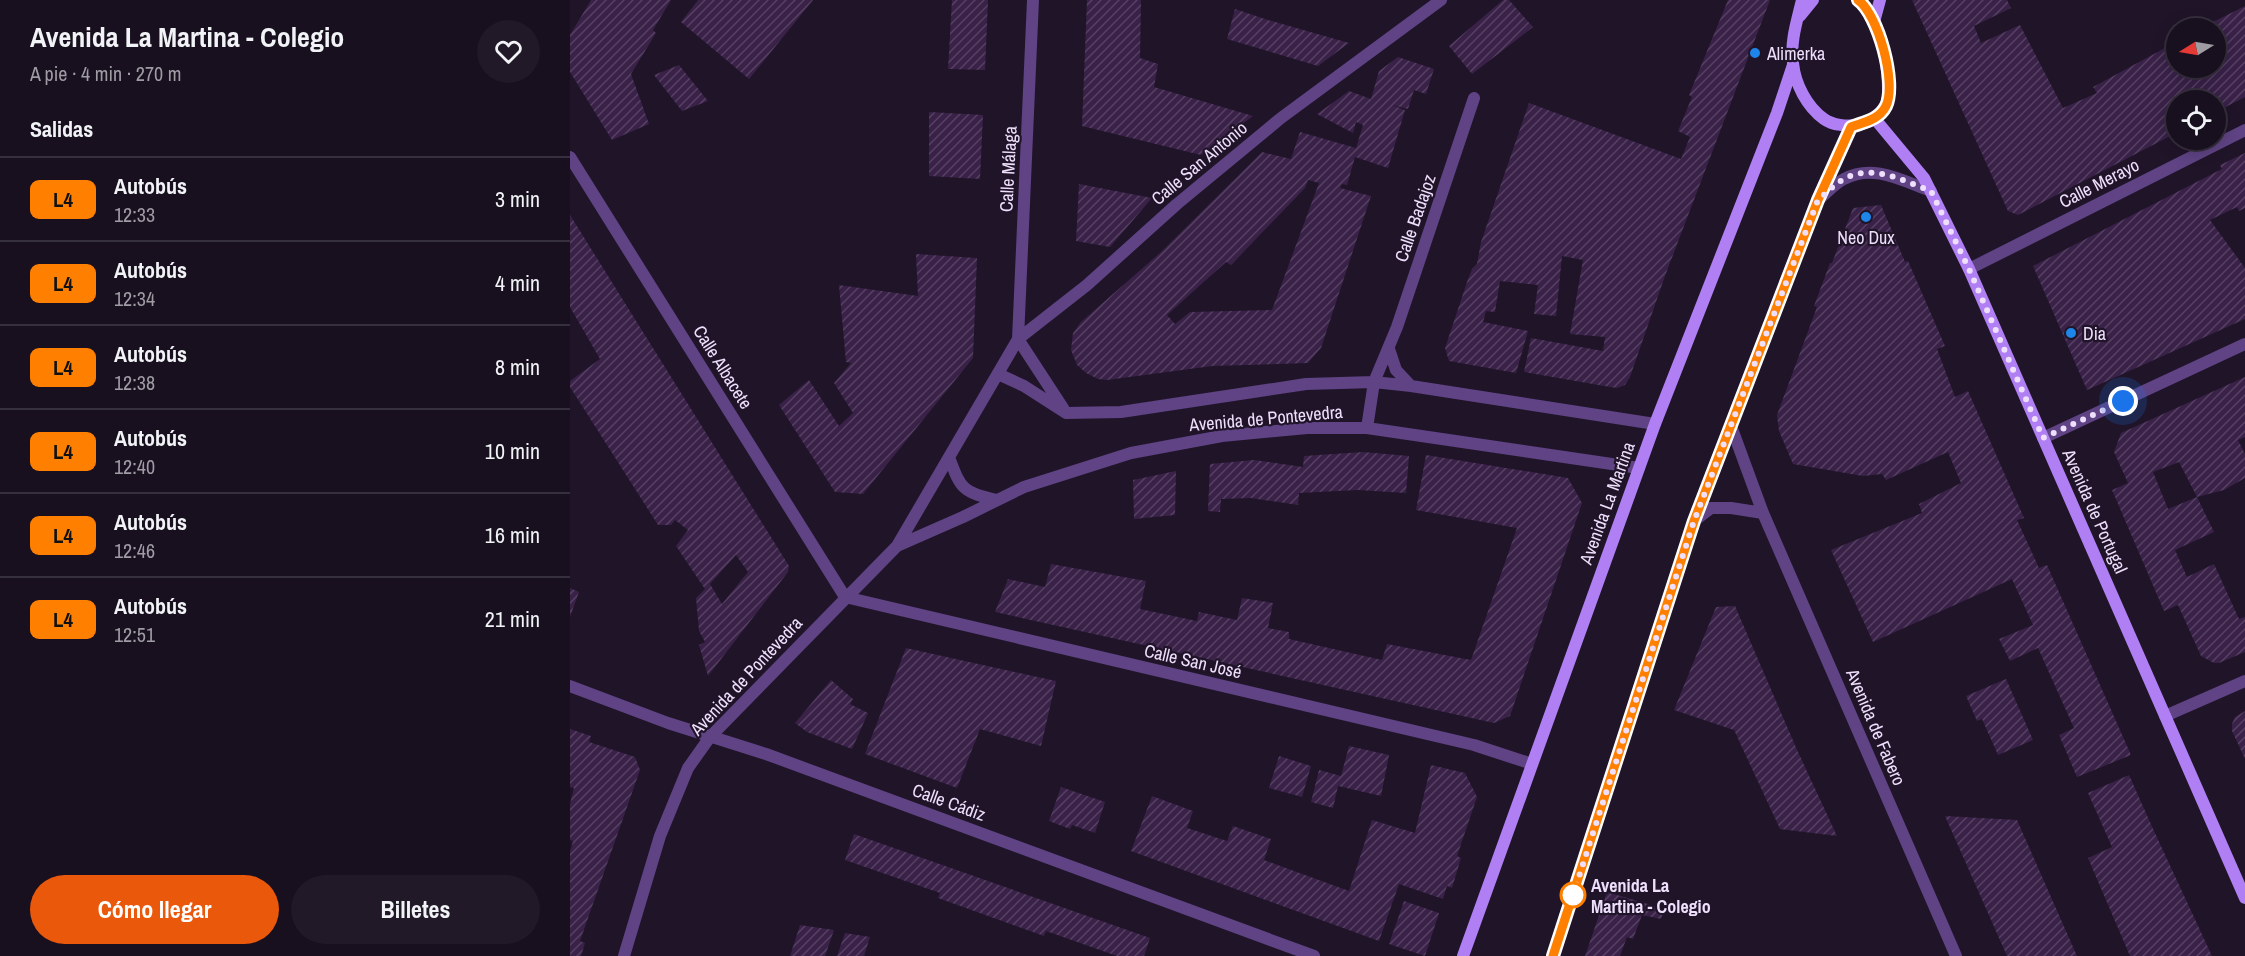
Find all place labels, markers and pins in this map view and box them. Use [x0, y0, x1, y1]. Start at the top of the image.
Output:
place label: Alimerka [1766, 41, 1825, 66]
marker: Alimerka [1748, 46, 1762, 60]
marker: Neo Dux [1859, 210, 1873, 224]
place label: Neo Dux [1837, 225, 1895, 250]
place label: Dia [2083, 321, 2106, 346]
marker: Dia [2064, 326, 2078, 340]
place label: Avenida La Martina - Colegio [1591, 873, 1711, 919]
marker: Avenida La Martina - Colegio [1560, 882, 1586, 908]

